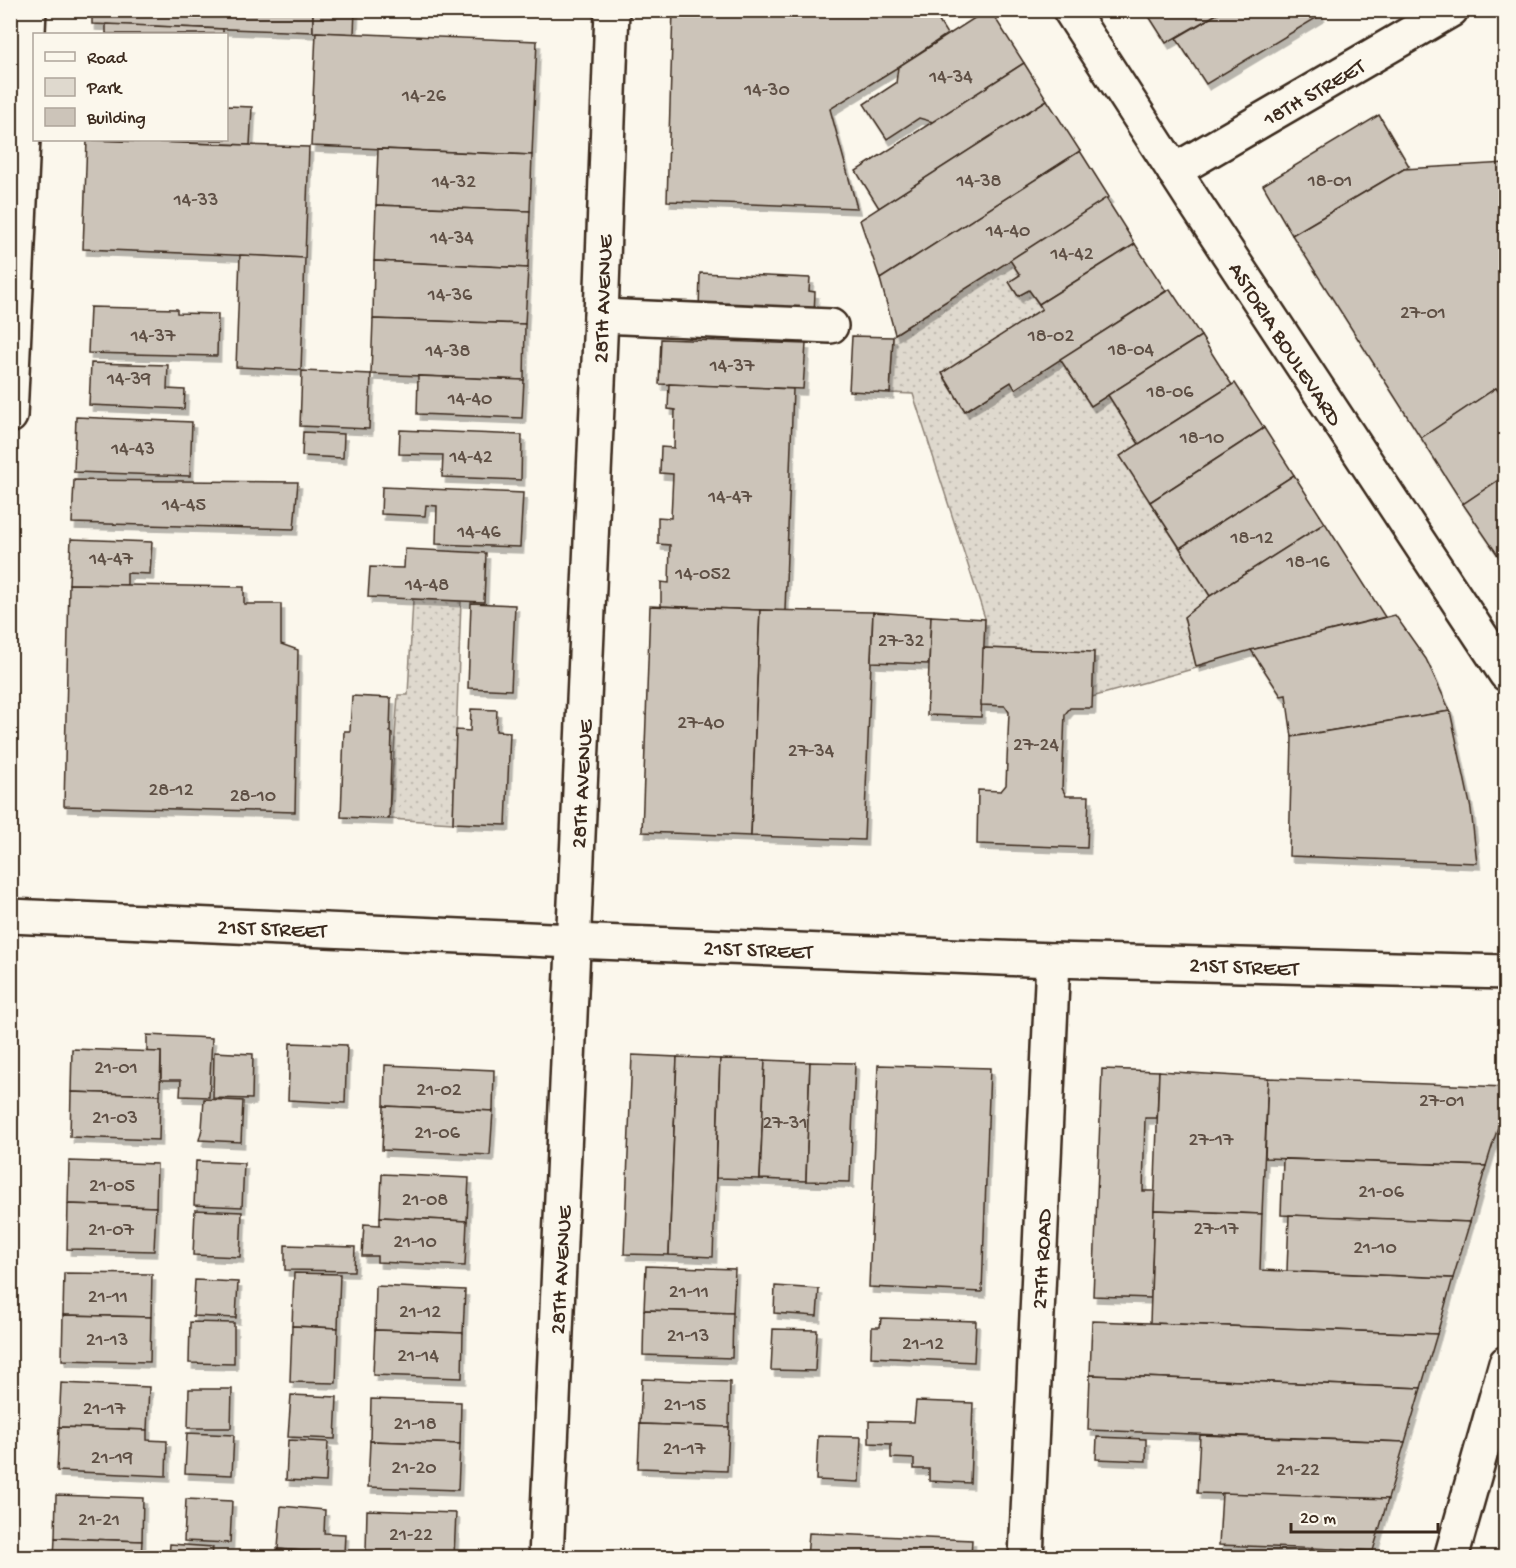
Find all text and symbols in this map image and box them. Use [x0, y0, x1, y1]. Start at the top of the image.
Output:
legend [33, 33, 228, 141]
text: Road [87, 49, 128, 70]
street label: 18TH STREET [1259, 54, 1372, 135]
house number: 14-34 [928, 67, 973, 90]
text: Park [86, 79, 123, 100]
house number: 14-30 [743, 80, 790, 103]
house number: 14-26 [401, 86, 447, 109]
text: Building [86, 109, 146, 130]
house number: 14-38 [955, 171, 1002, 194]
house number: 18-01 [1307, 171, 1352, 194]
house number: 14-32 [431, 172, 476, 195]
house number: 14-33 [173, 190, 218, 213]
house number: 14-40 [985, 221, 1030, 244]
house number: 14-34 [429, 228, 474, 251]
street label: 28TH AVENUE [590, 233, 620, 364]
house number: 14-42 [1049, 244, 1094, 267]
street label: ASTORIA BOULEVARD [1221, 258, 1347, 432]
house number: 14-36 [427, 285, 473, 308]
house number: 27-01 [1400, 303, 1446, 326]
house number: 14-37 [130, 326, 176, 349]
house number: 18-02 [1027, 326, 1074, 349]
house number: 18-04 [1107, 340, 1155, 363]
house number: 14-38 [424, 341, 471, 364]
house number: 14-37 [709, 356, 755, 379]
house number: 14-39 [106, 369, 151, 392]
house number: 18-06 [1146, 382, 1194, 405]
house number: 14-40 [447, 389, 492, 412]
house number: 18-10 [1179, 428, 1224, 451]
house number: 14-43 [110, 439, 155, 462]
house number: 14-42 [448, 447, 493, 470]
house number: 14-47 [707, 487, 752, 510]
house number: 14-45 [161, 495, 206, 518]
house number: 14-46 [456, 522, 502, 545]
house number: 18-12 [1229, 528, 1274, 551]
house number: 14-47 [88, 549, 133, 572]
house number: 18-16 [1285, 552, 1331, 575]
house number: 14-052 [674, 564, 731, 587]
house number: 14-48 [404, 575, 449, 598]
house number: 27-32 [878, 631, 925, 654]
house number: 27-40 [677, 713, 725, 736]
street label: 28TH AVENUE [568, 718, 600, 849]
house number: 27-24 [1013, 735, 1059, 758]
house number: 27-34 [788, 741, 835, 764]
house number: 28-12 [149, 780, 194, 803]
house number: 28-10 [230, 786, 276, 809]
street label: 21ST STREET [217, 916, 329, 946]
street label: 21ST STREET [703, 937, 815, 967]
street label: 21ST STREET [1189, 954, 1301, 984]
house number: 21-01 [94, 1058, 138, 1081]
house number: 21-02 [416, 1080, 462, 1103]
house number: 27-01 [1419, 1091, 1465, 1114]
house number: 21-03 [92, 1108, 138, 1131]
house number: 27-31 [763, 1113, 807, 1136]
house number: 21-06 [414, 1123, 461, 1146]
house number: 27-17 [1189, 1130, 1234, 1153]
house number: 21-05 [89, 1176, 135, 1199]
house number: 21-06 [1358, 1182, 1405, 1205]
house number: 21-08 [402, 1190, 448, 1213]
street label: 28TH AVENUE [547, 1204, 579, 1335]
street label: 27TH ROAD [1028, 1208, 1060, 1310]
house number: 27-17 [1194, 1219, 1239, 1242]
house number: 21-07 [88, 1220, 135, 1243]
house number: 21-10 [393, 1232, 437, 1255]
house number: 21-10 [1353, 1238, 1397, 1261]
house number: 21-11 [669, 1282, 709, 1305]
house number: 21-11 [88, 1287, 128, 1310]
house number: 21-12 [399, 1302, 441, 1325]
house number: 21-13 [667, 1326, 709, 1349]
house number: 21-13 [86, 1330, 128, 1353]
house number: 21-12 [902, 1334, 944, 1357]
house number: 21-14 [397, 1346, 439, 1369]
house number: 21-15 [664, 1395, 706, 1418]
house number: 21-17 [83, 1399, 126, 1422]
house number: 21-18 [393, 1414, 437, 1437]
house number: 21-17 [663, 1439, 706, 1462]
house number: 21-19 [91, 1448, 133, 1471]
house number: 21-20 [391, 1458, 437, 1481]
house number: 21-22 [1276, 1460, 1320, 1483]
scale bar [1291, 1496, 1438, 1534]
text: 20 m [1300, 1509, 1336, 1530]
house number: 21-21 [78, 1510, 120, 1533]
house number: 21-22 [389, 1525, 433, 1548]

